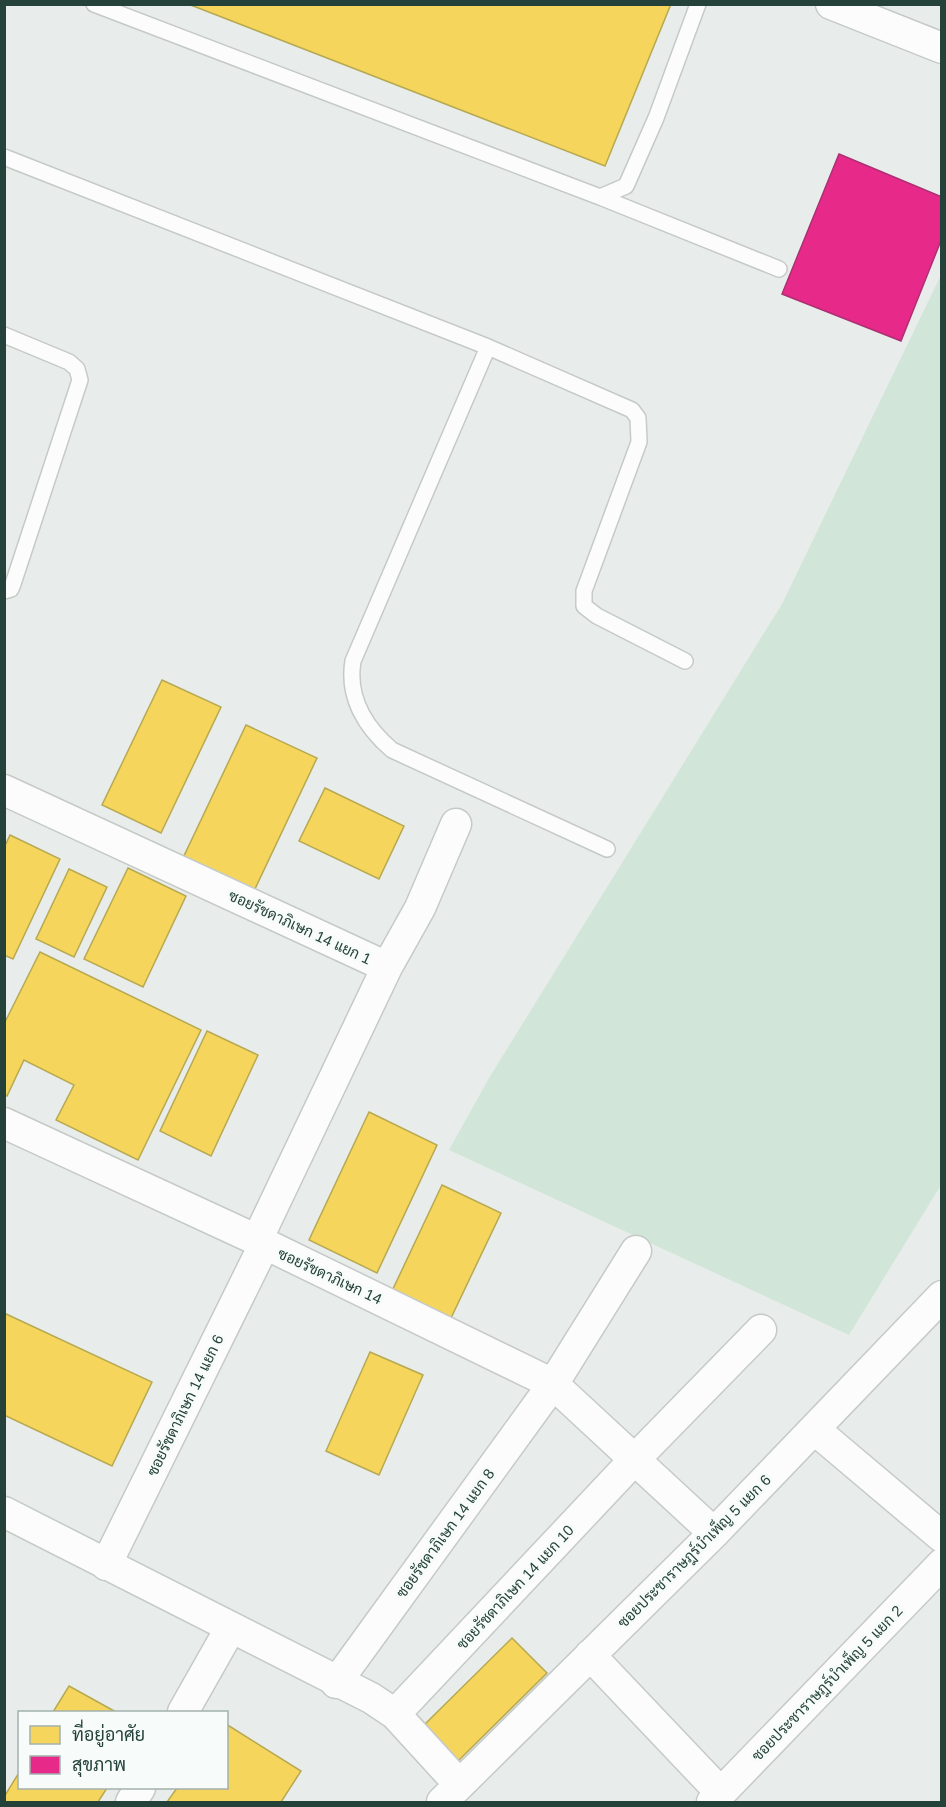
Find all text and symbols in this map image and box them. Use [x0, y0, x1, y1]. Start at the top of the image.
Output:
street label: ซอยรัชดาภิเษก 14 แยก 1 [226, 886, 374, 968]
street label: ซอยรัชดาภิเษก 14 [275, 1244, 385, 1308]
street label: ซอยรัชดาภิเษก 14 แยก 6 [143, 1331, 227, 1479]
street label: ซอยรัชดาภิเษก 14 แยก 8 [392, 1465, 498, 1601]
street label: ซอยประชาราษฎร์บำเพ็ญ 5 แยก 6 [613, 1470, 775, 1632]
street label: ซอยรัชดาภิเษก 14 แยก 10 [453, 1521, 577, 1653]
street label: ซอยประชาราษฎร์บำเพ็ญ 5 แยก 2 [747, 1600, 907, 1766]
legend [18, 1711, 228, 1789]
text: ที่อยู่อาศัย [72, 1719, 145, 1748]
text: สุขภาพ [72, 1755, 126, 1777]

